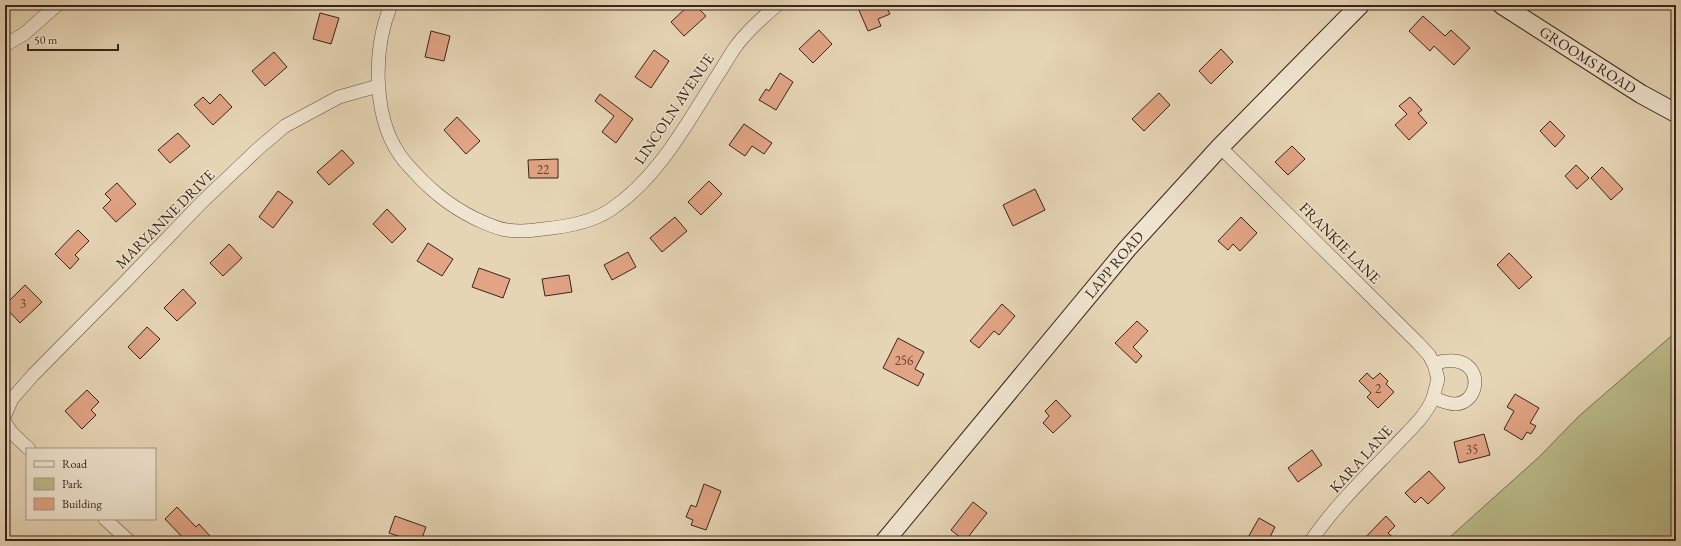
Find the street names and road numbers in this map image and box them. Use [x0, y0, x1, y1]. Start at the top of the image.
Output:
street label: GROOMS ROAD [1536, 22, 1640, 98]
street label: LINCOLN AVENUE [629, 49, 718, 168]
street label: MARYANNE DRIVE [111, 165, 219, 272]
street label: FRANKIE LANE [1296, 198, 1385, 288]
street label: LAPP ROAD [1080, 227, 1148, 302]
street label: KARA LANE [1325, 420, 1396, 497]

